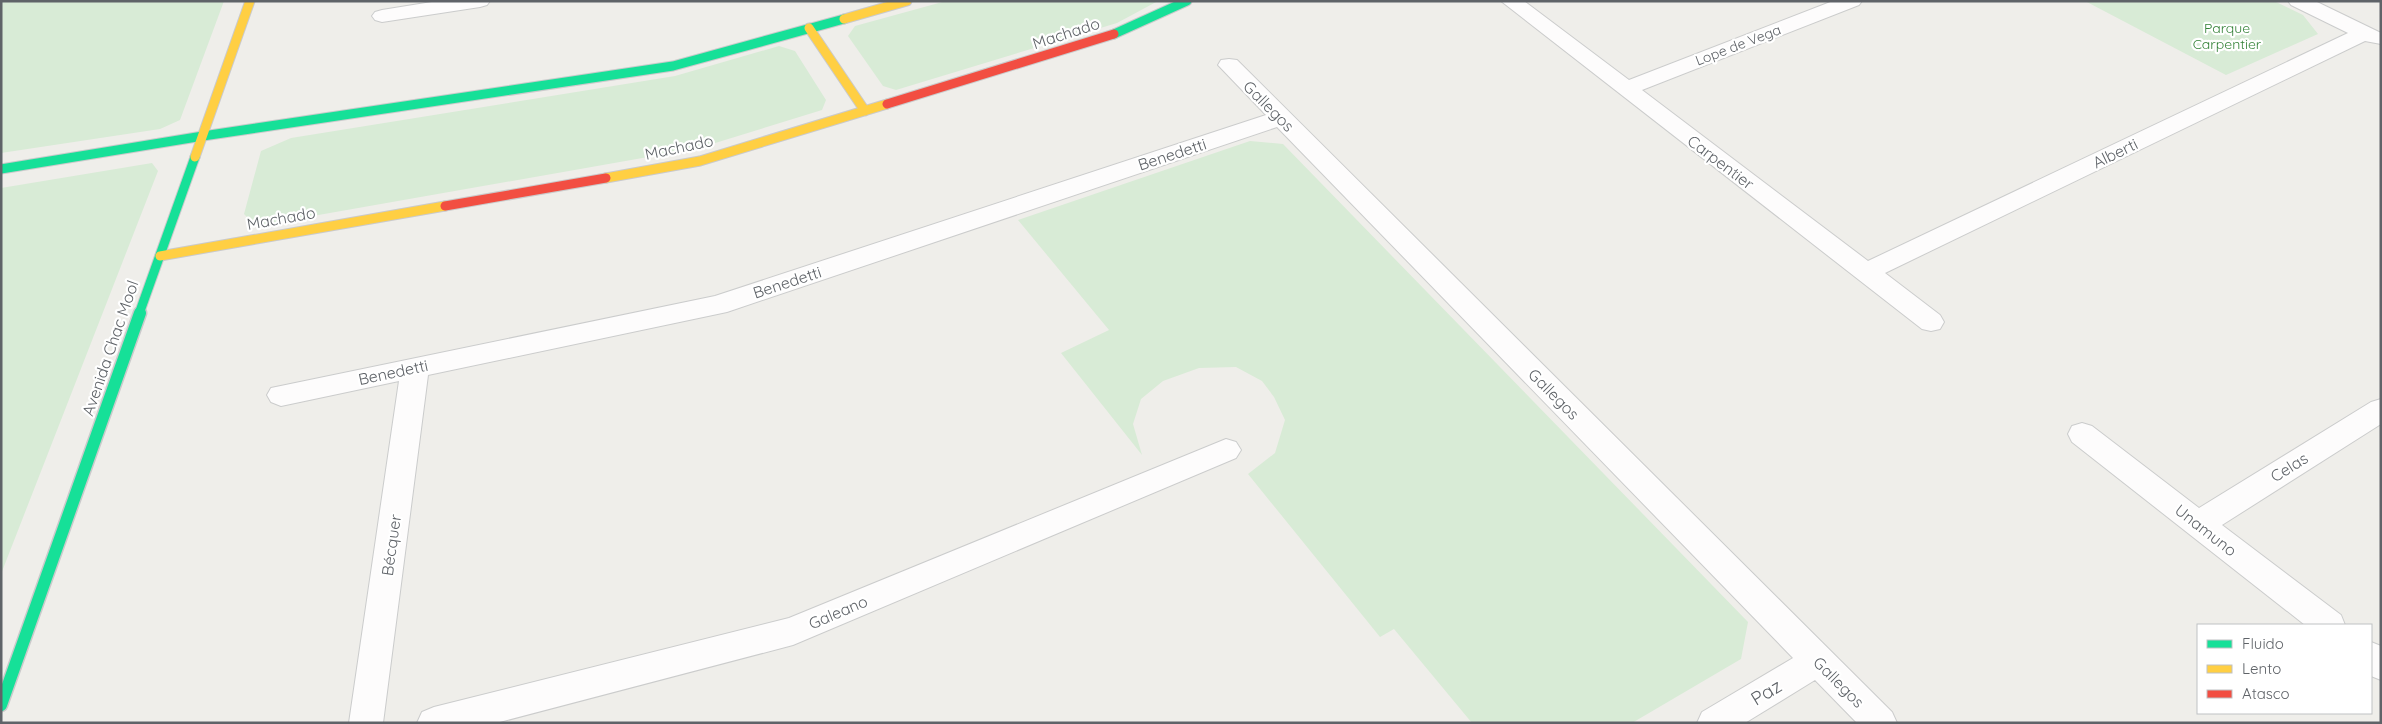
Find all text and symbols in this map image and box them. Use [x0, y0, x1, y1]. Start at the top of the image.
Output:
street label: Machado [1030, 13, 1102, 53]
park label: Parque Carpentier [2193, 19, 2262, 53]
street label: Lope de Vega [1693, 20, 1783, 70]
street label: Gallegos [1239, 76, 1299, 136]
street label: Machado [643, 130, 715, 164]
street label: Carpentier [1684, 130, 1758, 194]
street label: Benedetti [1135, 134, 1209, 174]
street label: Alberti [2089, 134, 2141, 172]
street label: Machado [245, 202, 317, 234]
street label: Benedetti [750, 262, 824, 302]
street label: Avenida Chac Mool [77, 278, 143, 418]
street label: Benedetti [356, 355, 430, 389]
street label: Gallegos [1524, 364, 1584, 424]
street label: Celas [2267, 448, 2311, 486]
street label: Unamuno [2171, 500, 2241, 560]
street label: Bécquer [377, 513, 405, 577]
street label: Galeano [805, 591, 871, 633]
legend [2197, 624, 2372, 714]
text: Fluido [2242, 634, 2284, 653]
street label: Gallegos [1809, 652, 1869, 712]
text: Lento [2242, 659, 2281, 678]
street label: Paz [1746, 674, 1786, 710]
text: Atasco [2242, 684, 2290, 703]

